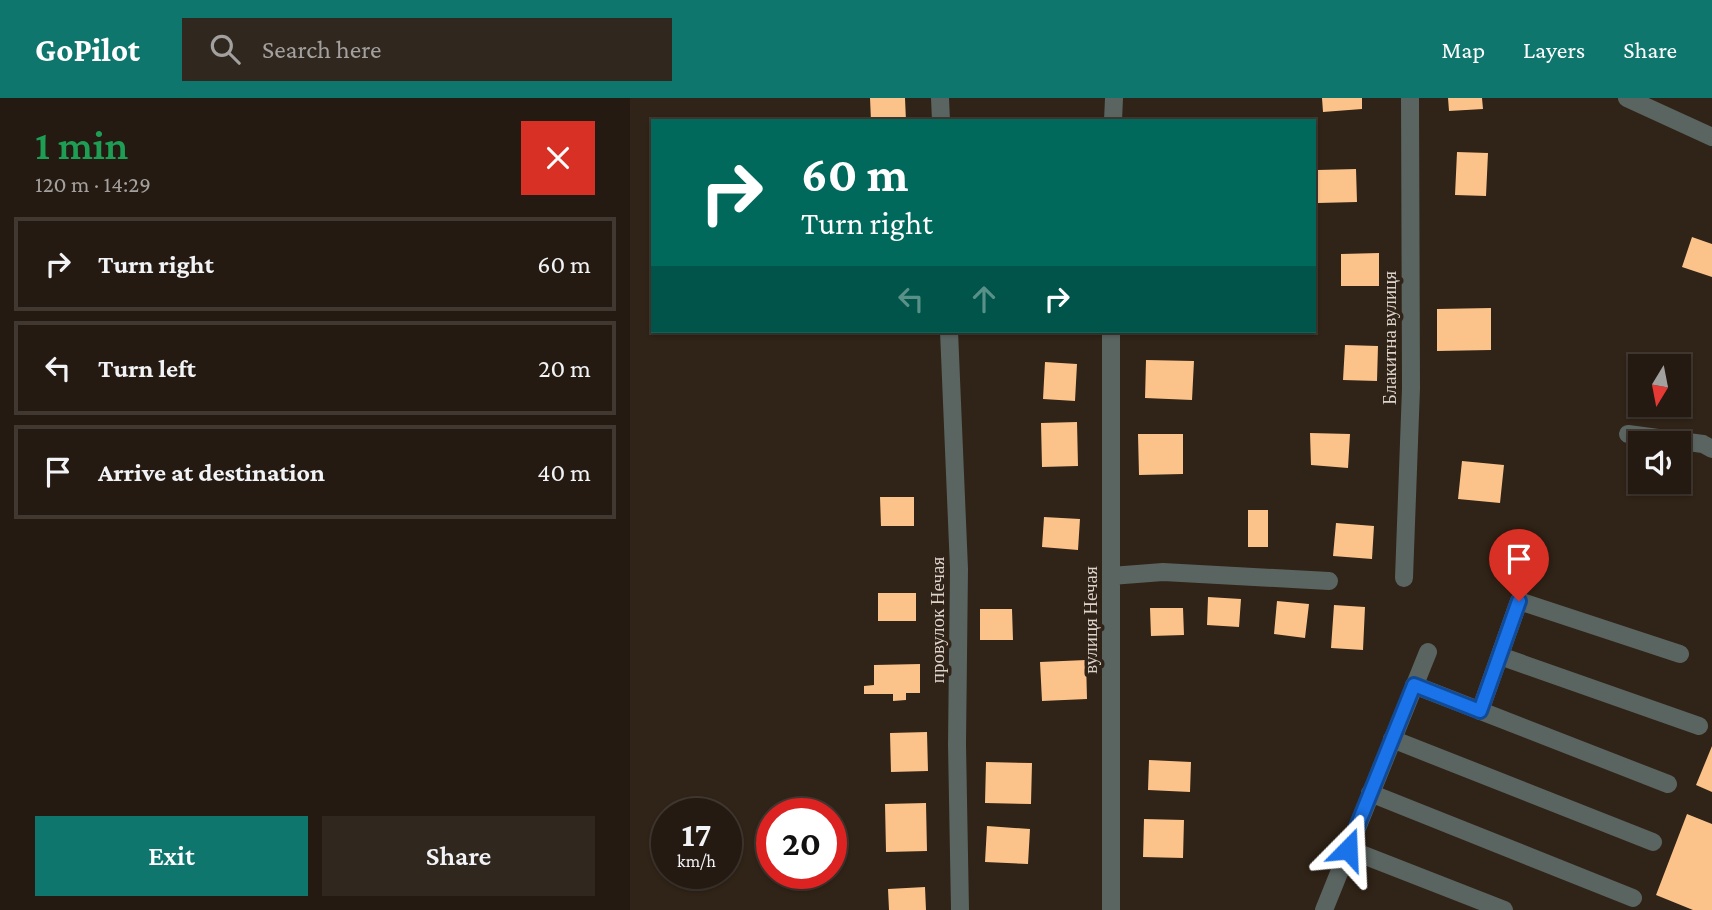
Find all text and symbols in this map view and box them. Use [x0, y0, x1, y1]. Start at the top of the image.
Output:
search box [182, 18, 672, 81]
icon: search [206, 30, 244, 68]
text: GoPilot [35, 31, 140, 68]
text: Search here [262, 35, 381, 64]
text: Map [1441, 36, 1485, 63]
text: Layers [1523, 36, 1585, 63]
text: Share [1623, 36, 1677, 63]
text: 1 min [35, 121, 128, 168]
button: close [521, 121, 595, 195]
icon: right [686, 147, 777, 238]
text: 60 m [801, 147, 908, 202]
text: 120 m · 14:29 [35, 171, 151, 197]
text: Turn right [801, 205, 933, 241]
icon: right [39, 245, 77, 283]
text: Turn right [98, 250, 214, 279]
text: 60 m [537, 250, 591, 279]
street label: Блакитна вулиця [1379, 271, 1400, 405]
icon: left [892, 280, 930, 318]
icon: ahead [965, 280, 1003, 318]
icon: right [1038, 280, 1076, 318]
icon: left [39, 349, 77, 387]
text: Turn left [98, 354, 196, 383]
text: 20 m [538, 354, 591, 383]
north arrow [1628, 354, 1690, 416]
map controls [1628, 354, 1691, 494]
button: sound [1628, 431, 1691, 494]
icon: arrive [39, 453, 77, 491]
text: Arrive at destination [98, 458, 325, 487]
text: 40 m [537, 458, 591, 487]
pin [1489, 529, 1549, 601]
icon: arrive [1500, 540, 1538, 578]
street label: провулок Нечая [927, 557, 948, 683]
street label: вулиця Нечая [1080, 566, 1101, 674]
speed limit sign: 20 [756, 798, 847, 889]
position arrow [1311, 812, 1385, 886]
text: 17 [681, 815, 712, 854]
button: Exit [35, 816, 308, 896]
button: Share [322, 816, 595, 896]
text: km/h [677, 851, 716, 871]

